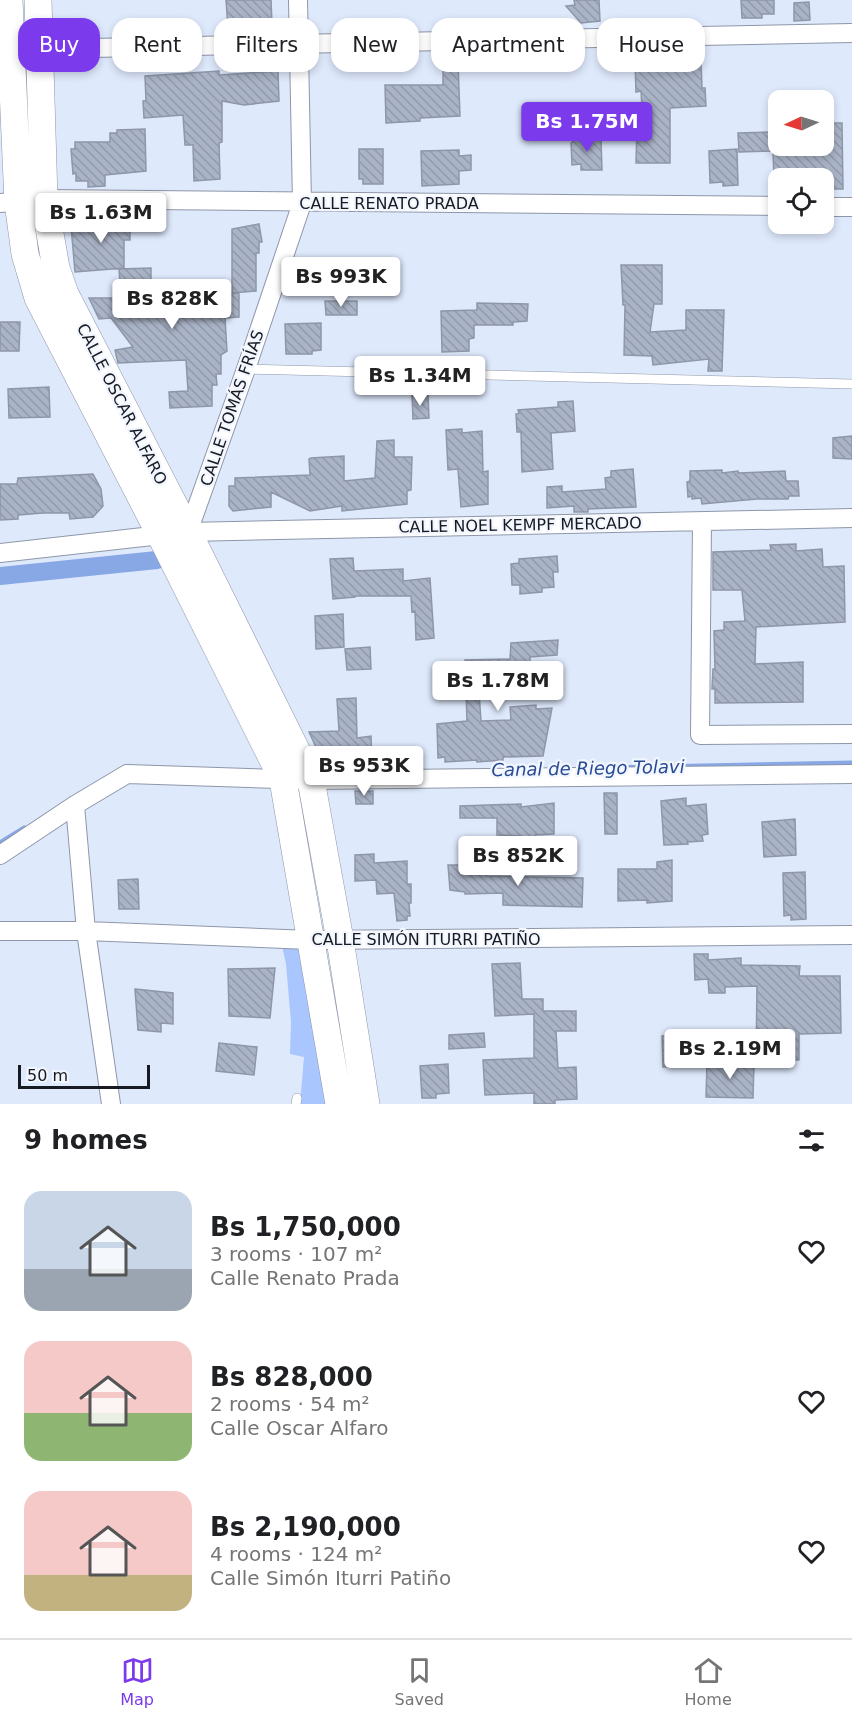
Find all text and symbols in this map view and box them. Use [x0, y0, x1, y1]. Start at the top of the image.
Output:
chip: Buy [18, 18, 100, 72]
chip: Rent [112, 18, 202, 72]
chip: Filters [214, 18, 319, 72]
chip: New [331, 18, 419, 72]
chip: Apartment [431, 18, 585, 72]
chip: House [597, 18, 705, 72]
north arrow [768, 90, 834, 156]
map controls [768, 90, 834, 234]
pin: Bs 1.75M [525, 102, 649, 153]
text: Bs 1.75M [535, 109, 639, 133]
button: locate [768, 168, 834, 234]
pin: Bs 1.63M [39, 193, 163, 244]
street label: CALLE RENATO PRADA [299, 194, 479, 213]
text: Bs 1.63M [49, 200, 153, 224]
pin: Bs 993K [286, 257, 396, 308]
text: Bs 993K [295, 264, 387, 288]
pin: Bs 828K [117, 279, 227, 330]
text: Bs 828K [126, 286, 218, 310]
street label: CALLE OSCAR ALFARO [73, 320, 171, 488]
street label: CALLE TOMÁS FRÍAS [196, 328, 268, 488]
pin: Bs 1.34M [358, 356, 482, 407]
text: Bs 1.34M [368, 363, 472, 387]
street label: CALLE NOEL KEMPF MERCADO [398, 513, 642, 537]
pin: Bs 1.78M [436, 661, 560, 712]
text: Bs 1.78M [446, 668, 550, 692]
pin: Bs 953K [309, 746, 419, 797]
text: Bs 953K [318, 753, 410, 777]
water label: Canal de Riego Tolavi [491, 756, 685, 780]
pin: Bs 852K [463, 836, 573, 887]
text: Bs 852K [472, 843, 564, 867]
street label: CALLE SIMÓN ITURRI PATIÑO [311, 930, 541, 949]
pin: Bs 2.19M [668, 1029, 792, 1080]
text: Bs 2.19M [678, 1036, 782, 1060]
scale bar [18, 1062, 150, 1090]
text: 50 m [27, 1066, 68, 1085]
icon: filters [795, 1124, 828, 1157]
text: 9 homes [24, 1125, 148, 1155]
text: Bs 1,750,000 [210, 1212, 401, 1242]
icon: home [72, 1215, 144, 1287]
icon: heart [795, 1235, 828, 1268]
text: 3 rooms · 107 m² [210, 1242, 382, 1266]
text: Calle Renato Prada [210, 1266, 400, 1290]
text: Bs 828,000 [210, 1362, 373, 1392]
icon: home [72, 1365, 144, 1437]
icon: heart [795, 1385, 828, 1418]
text: 2 rooms · 54 m² [210, 1392, 370, 1416]
text: Calle Oscar Alfaro [210, 1416, 389, 1440]
text: Bs 2,190,000 [210, 1512, 401, 1542]
icon: home [72, 1515, 144, 1587]
icon: heart [795, 1535, 828, 1568]
text: 4 rooms · 124 m² [210, 1542, 382, 1566]
text: Calle Simón Iturri Patiño [210, 1566, 451, 1590]
tab: Map [120, 1654, 154, 1709]
tab: Saved [395, 1654, 444, 1709]
tab: Home [684, 1654, 732, 1709]

